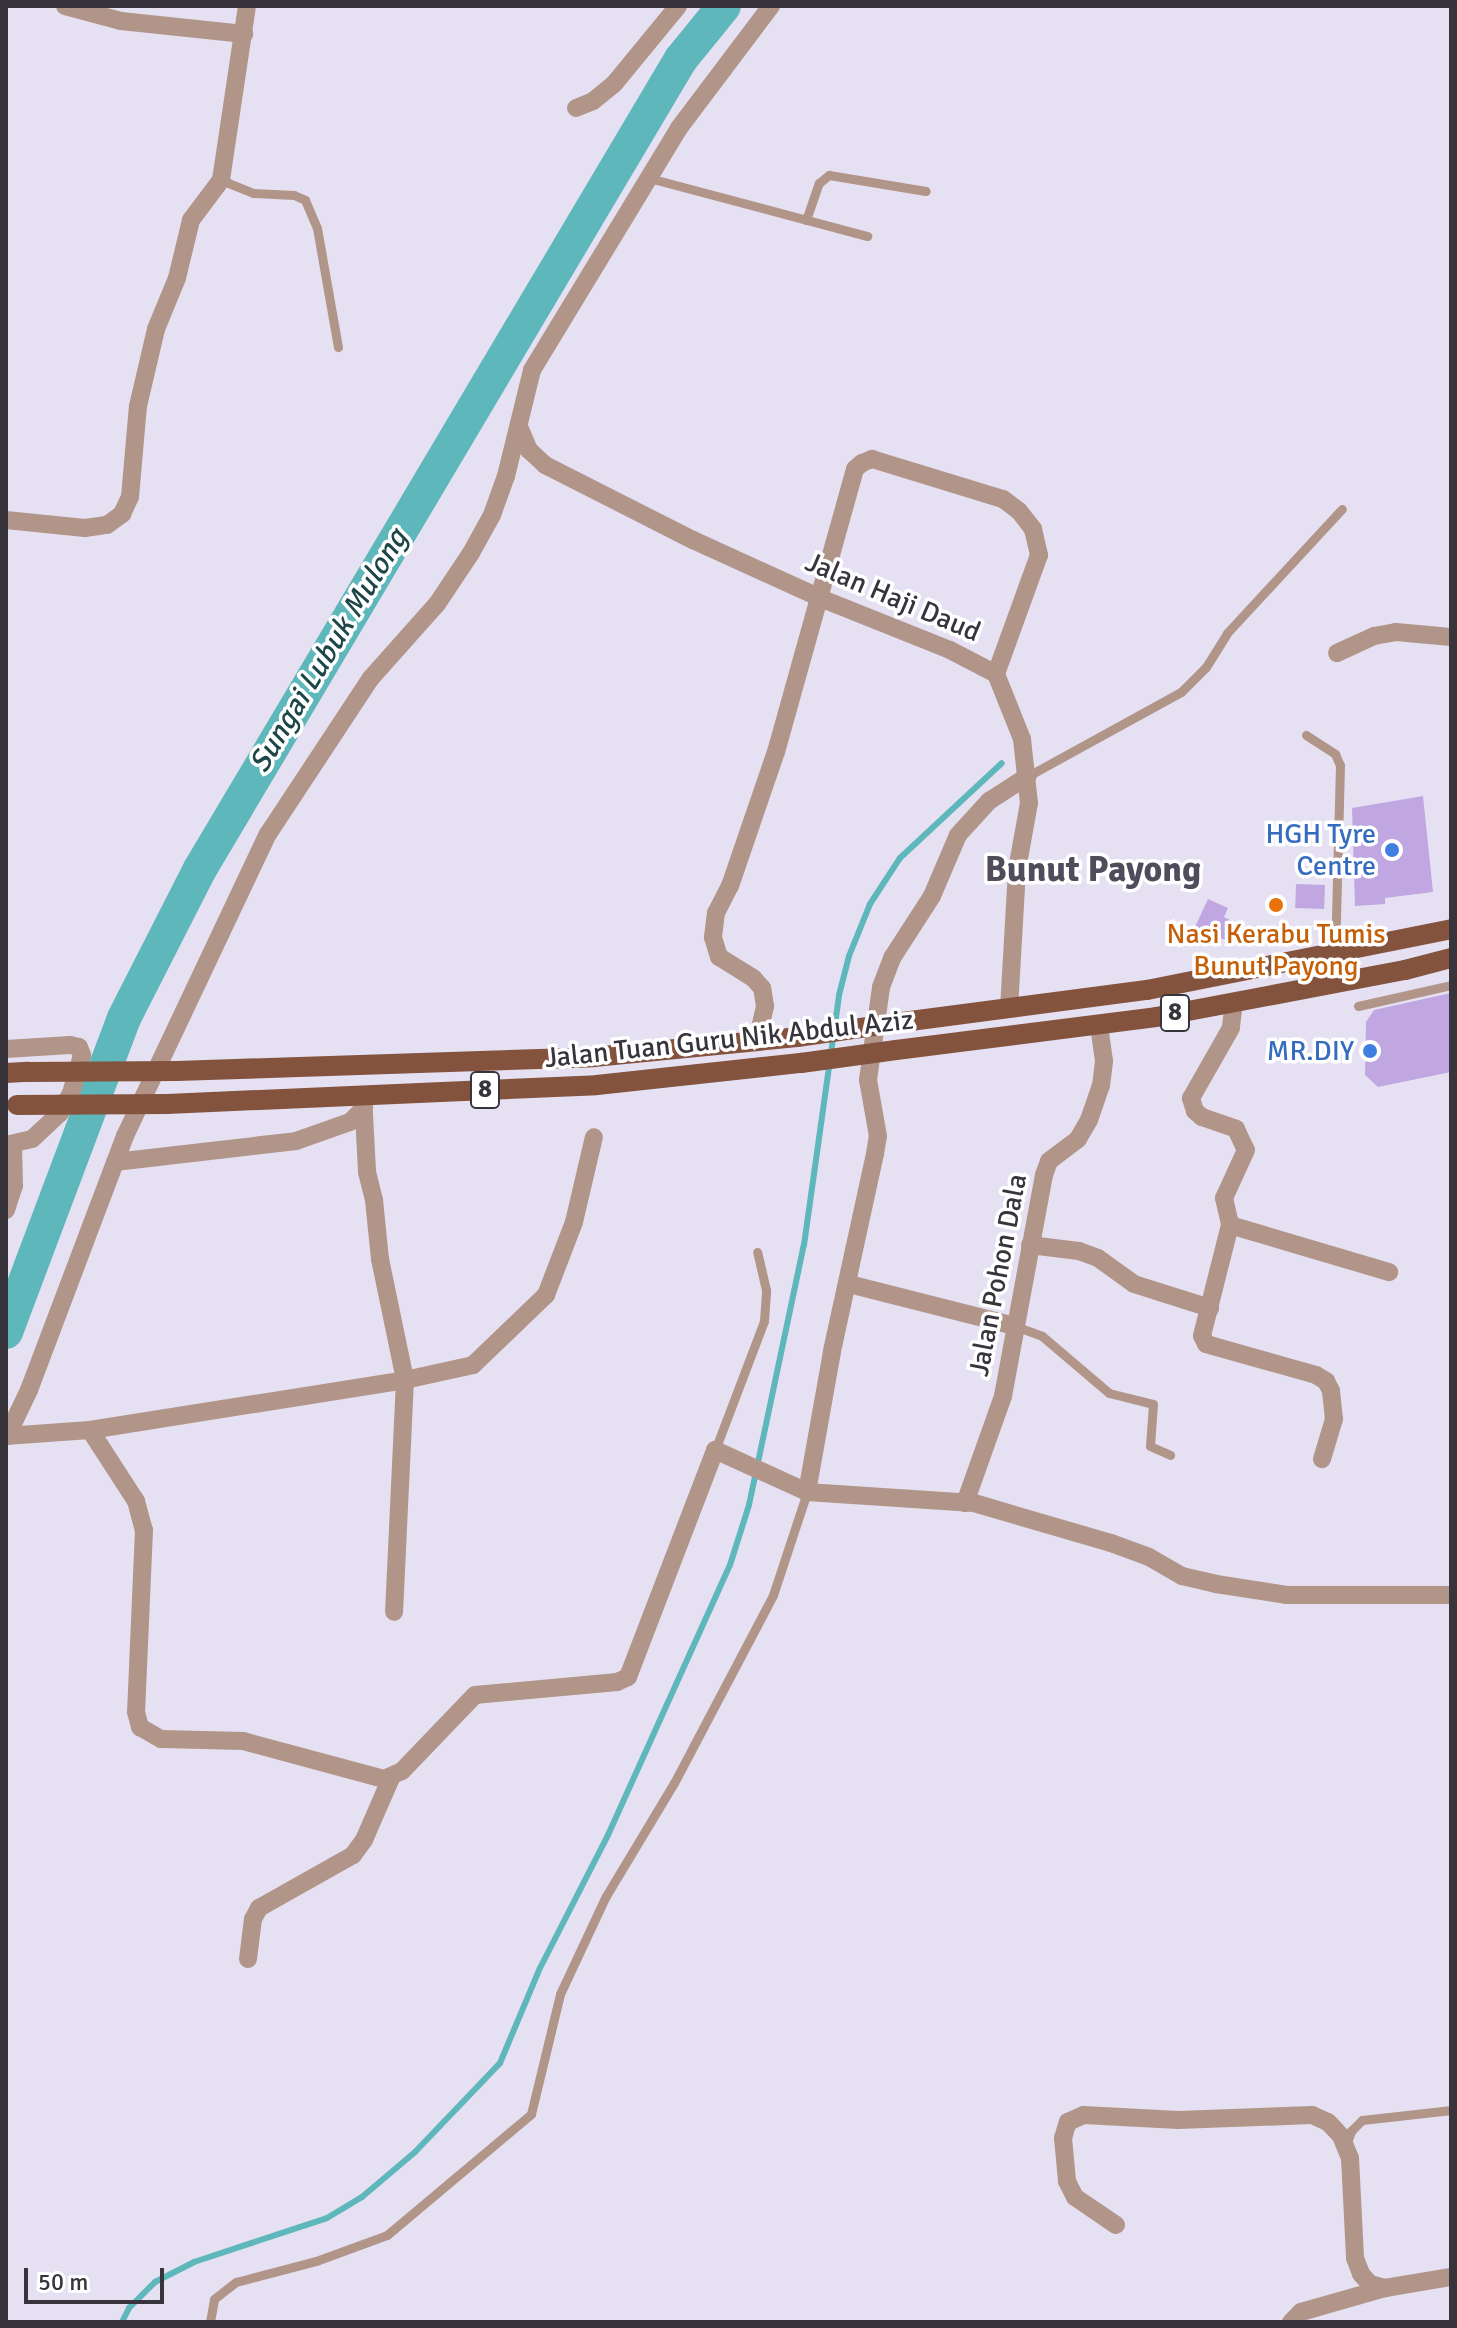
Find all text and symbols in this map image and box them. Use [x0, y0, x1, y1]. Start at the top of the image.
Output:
water label: Sungai Lubuk Mulong [242, 523, 416, 779]
street label: Jalan Haji Daud [800, 545, 986, 649]
place label: HGH Tyre Centre [1265, 817, 1376, 883]
marker: HGH Tyre Centre [1383, 841, 1401, 859]
district label: Bunut Payong [985, 848, 1201, 892]
marker: Nasi Kerabu Tumis Bunut Payong [1267, 896, 1285, 914]
place label: Nasi Kerabu Tumis Bunut Payong [1167, 917, 1385, 983]
road number: 8 [1159, 991, 1191, 1035]
street label: Jalan Tuan Guru Nik Abdul Aziz [543, 1003, 915, 1075]
place label: MR.DIY [1267, 1034, 1354, 1068]
marker: MR.DIY [1361, 1042, 1379, 1060]
road number: 8 [469, 1068, 501, 1112]
street label: Jalan Pohon Dala [962, 1171, 1034, 1379]
scale bar [28, 2252, 168, 2302]
text: 50 m [38, 2267, 88, 2297]

